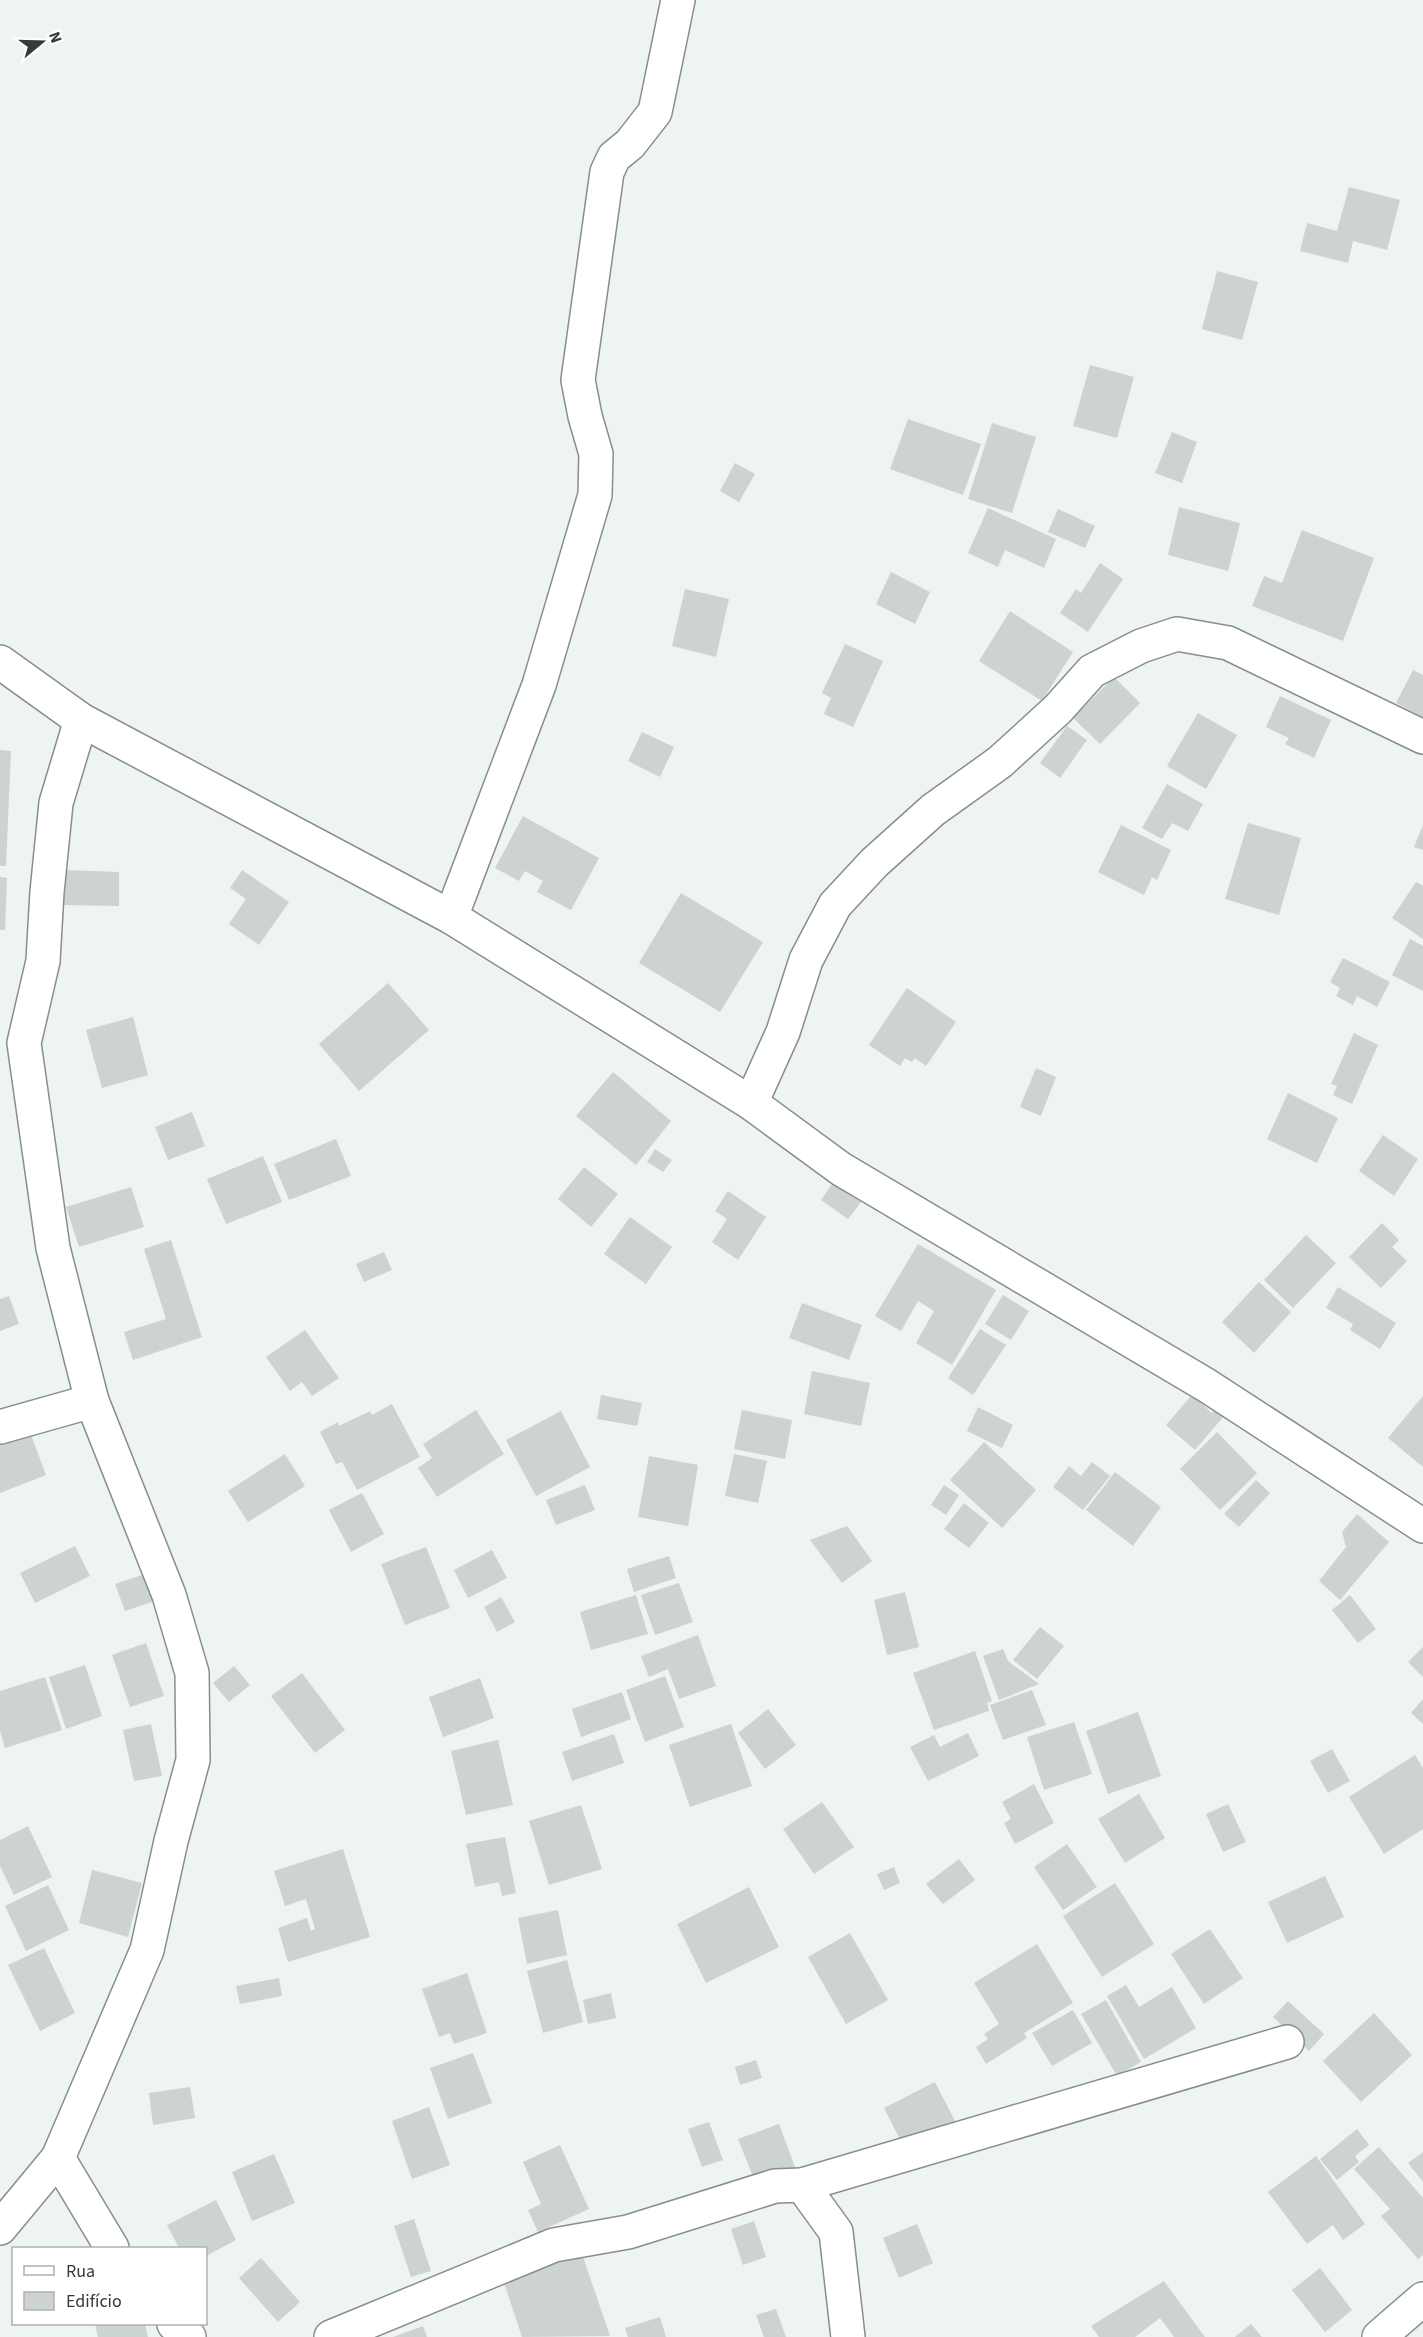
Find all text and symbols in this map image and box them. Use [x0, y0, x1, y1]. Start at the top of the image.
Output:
north arrow [12, 12, 72, 72]
text: N [43, 29, 67, 46]
legend [12, 2247, 207, 2325]
text: Rua [66, 2259, 95, 2284]
text: Edifício [66, 2289, 122, 2314]

